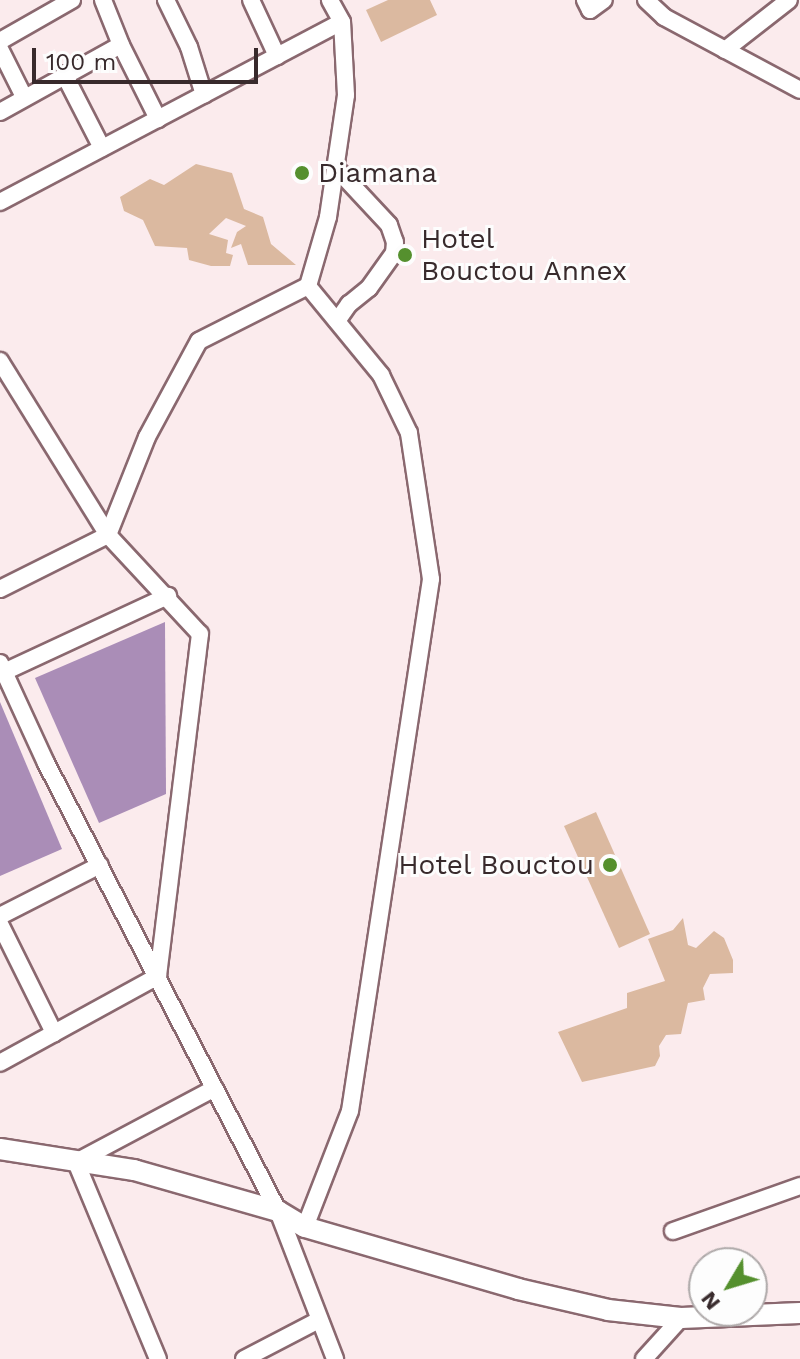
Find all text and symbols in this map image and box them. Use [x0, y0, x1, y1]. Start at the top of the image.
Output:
scale bar [36, 32, 262, 82]
text: 100 m [46, 48, 116, 76]
place label: Diamana [318, 156, 437, 190]
marker: Diamana [293, 164, 311, 182]
place label: Hotel Bouctou Annex [421, 222, 628, 288]
marker: Hotel Bouctou Annex [396, 246, 414, 264]
place label: Hotel Bouctou [397, 848, 594, 882]
marker: Hotel Bouctou [601, 856, 619, 874]
north arrow [688, 1247, 768, 1327]
text: N [695, 1287, 725, 1315]

